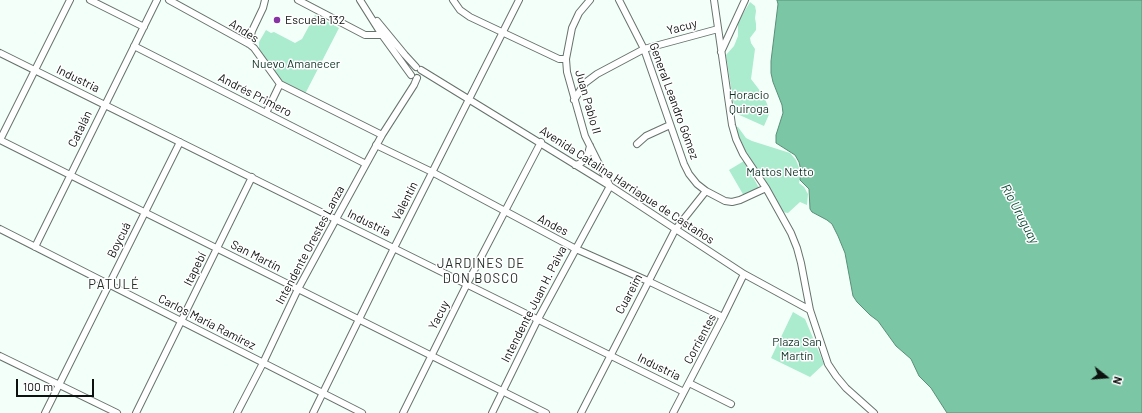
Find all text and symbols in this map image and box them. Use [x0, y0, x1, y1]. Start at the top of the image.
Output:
place label: Escuela 132 [285, 13, 345, 27]
marker: Escuela 132 [272, 15, 282, 25]
street label: Andes [227, 16, 261, 46]
street label: Yacuy [665, 16, 699, 38]
street label: General Leandro Gómez [646, 41, 702, 161]
park label: Nuevo Amanecer [252, 57, 340, 71]
street label: Industria [54, 62, 102, 96]
street label: Juan Pablo II [572, 68, 604, 136]
street label: Andrés Primero [216, 70, 294, 120]
park label: Horacio Quiroga [729, 88, 769, 116]
street label: Catalán [65, 108, 95, 150]
street label: Avenida Catalina Harriague de Castaños [537, 123, 717, 247]
park label: Mattos Netto [746, 165, 814, 179]
street label: Valentín [389, 179, 421, 223]
water label: Río Uruguay [998, 181, 1042, 247]
street label: Intendente Orestes Lanza [273, 183, 347, 307]
street label: Industria [345, 206, 393, 240]
street label: Andes [535, 211, 571, 239]
street label: Boycuá [104, 220, 134, 260]
street label: San Martín [228, 237, 284, 275]
street label: Intendente Juan H. Paiva [498, 243, 570, 365]
street label: Itapebí [181, 250, 209, 288]
district label: JARDINES DE DON BOSCO [437, 256, 525, 287]
street label: Cuareim [612, 271, 646, 317]
district label: PATULÉ [88, 277, 140, 293]
street label: Carlos María Ramírez [156, 291, 258, 353]
street label: Yacuy [426, 298, 452, 332]
street label: Corrientes [681, 311, 719, 367]
park label: Plaza San Martín [772, 335, 822, 363]
street label: Industria [635, 350, 683, 384]
north arrow [1086, 357, 1126, 397]
scale bar [18, 371, 96, 397]
text: N [1111, 375, 1125, 386]
text: 100 m [23, 379, 53, 393]

